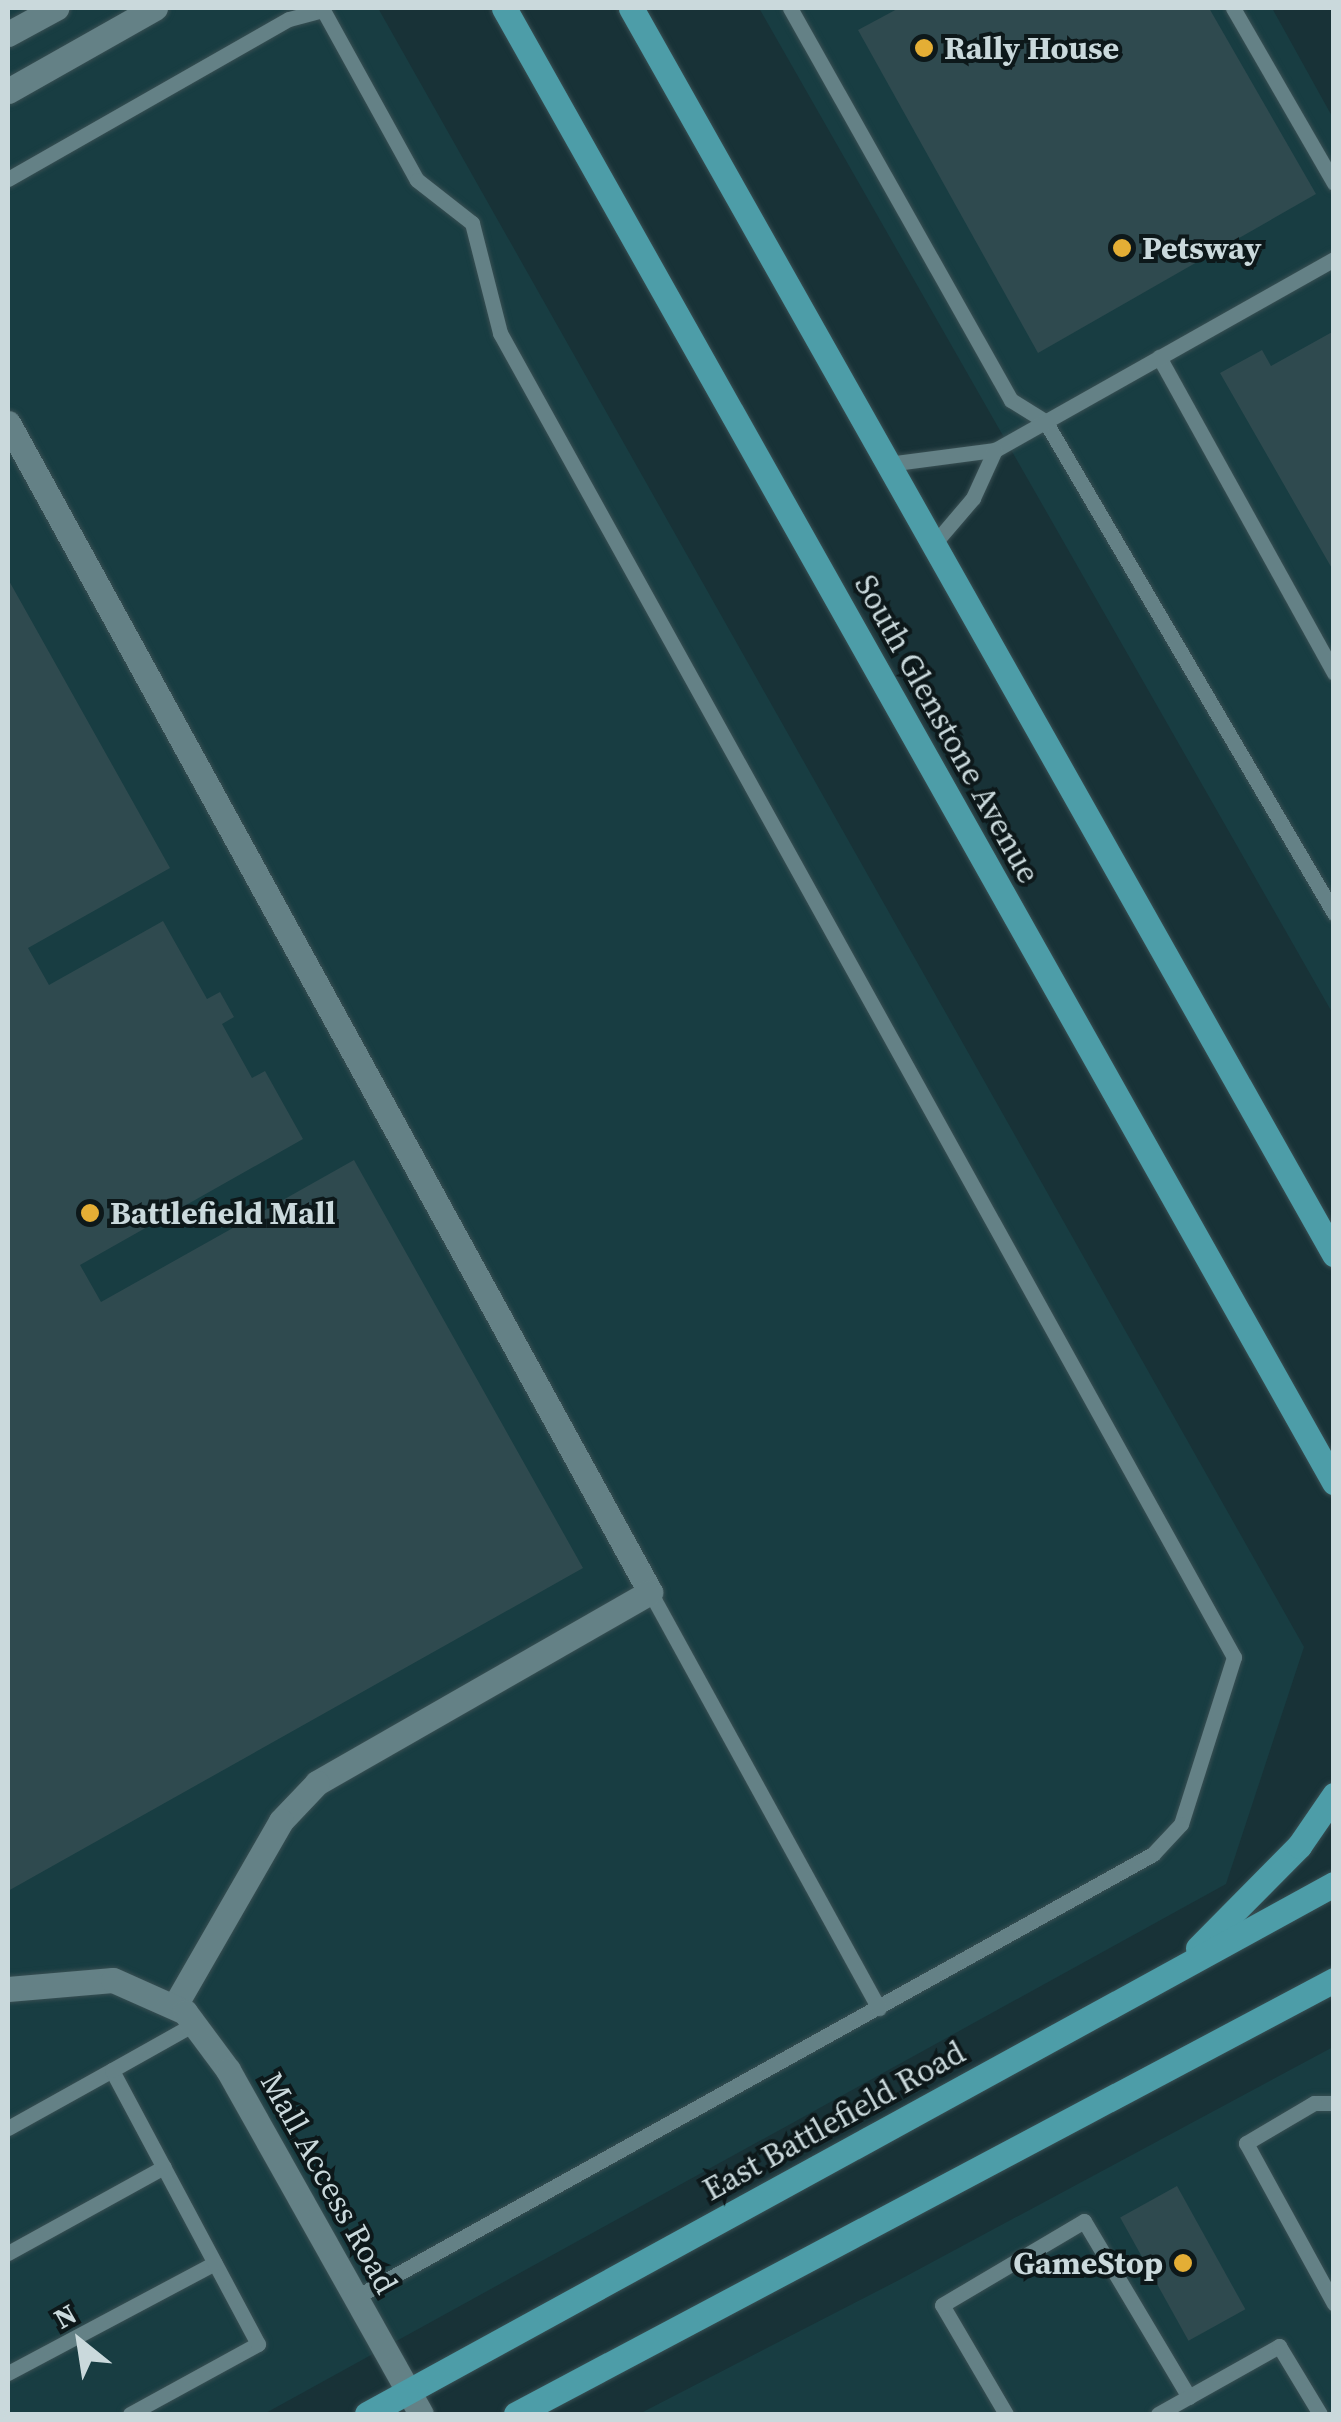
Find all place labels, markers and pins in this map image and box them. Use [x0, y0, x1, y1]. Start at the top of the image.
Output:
place label: Rally House [944, 29, 1119, 67]
marker: Rally House [913, 37, 935, 59]
place label: Petsway [1142, 229, 1262, 267]
marker: Petsway [1111, 237, 1133, 259]
place label: Battlefield Mall [110, 1194, 336, 1232]
marker: Battlefield Mall [79, 1202, 101, 1224]
place label: GameStop [1013, 2244, 1163, 2282]
marker: GameStop [1172, 2252, 1194, 2274]

